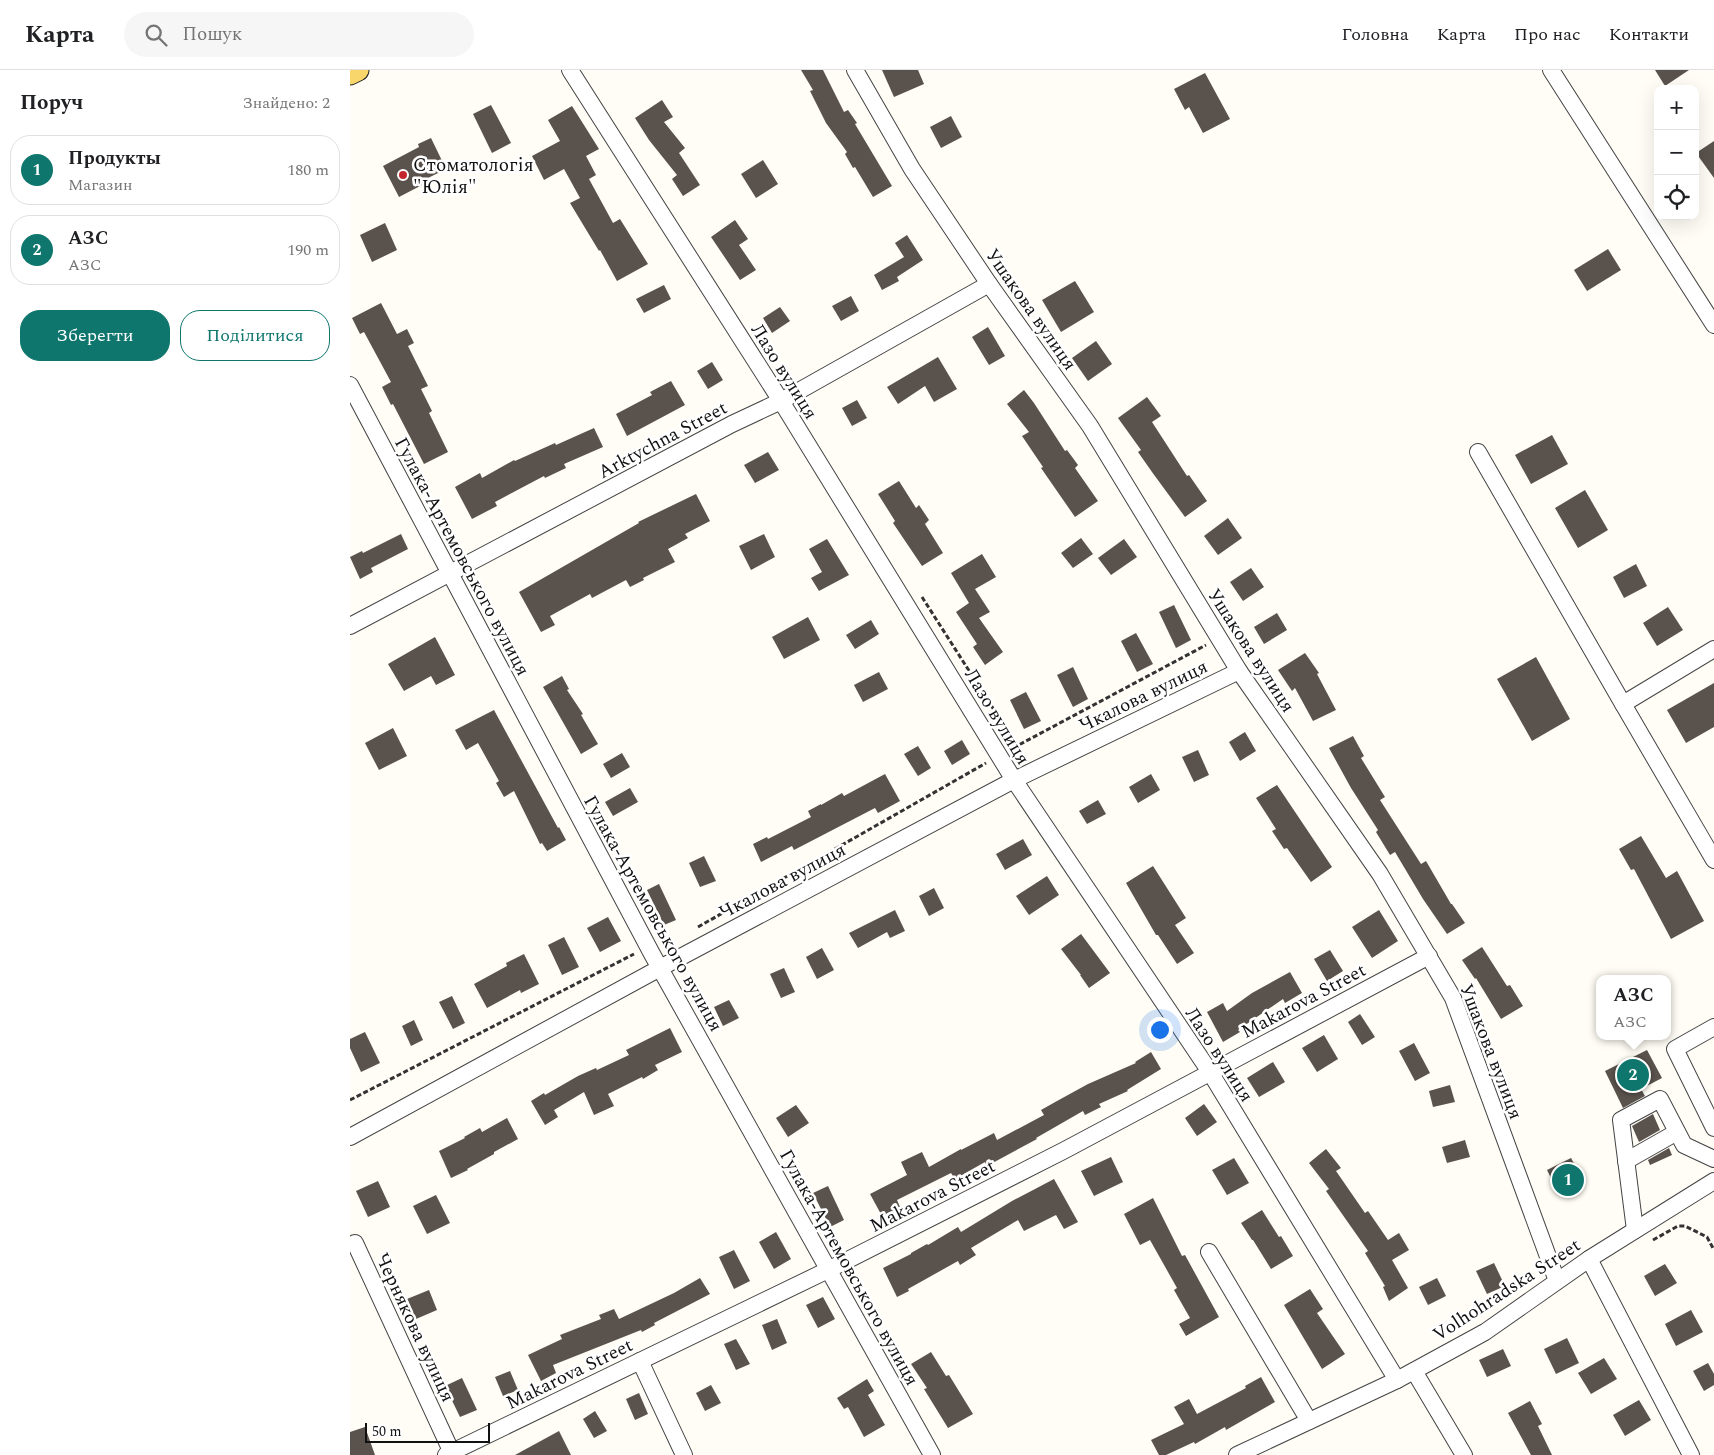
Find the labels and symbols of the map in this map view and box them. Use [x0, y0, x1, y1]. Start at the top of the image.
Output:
place label: Стоматологія "Юлія" [413, 151, 534, 202]
marker: Стоматологія "Юлія" [397, 169, 409, 181]
street label: Ушакова вулиця [978, 243, 1084, 377]
street label: Лазо вулиця [743, 318, 825, 425]
street label: Arktychna Street [593, 394, 733, 487]
street label: Гулака-Артемовського вулиця [386, 432, 537, 681]
street label: Ушакова вулиця [1200, 583, 1302, 719]
street label: Чкалова вулиця [1074, 653, 1213, 740]
street label: Лазо вулиця [956, 663, 1037, 771]
street label: Гулака-Артемовського вулиця [575, 790, 730, 1037]
street label: Чкалова вулиця [714, 836, 851, 927]
street label: Makarova Street [1236, 956, 1372, 1046]
street label: Ушакова вулиця [1451, 979, 1530, 1124]
street label: Лазо вулиця [1177, 1002, 1260, 1108]
your location [1147, 1017, 1173, 1043]
pin: 2 [1617, 1056, 1649, 1094]
street label: Гулака-Артемовського вулиця [771, 1144, 926, 1391]
street label: Makarova Street [865, 1152, 1001, 1241]
pin: 1 [1552, 1161, 1584, 1199]
street label: Volhohradska Street [1427, 1231, 1587, 1349]
street label: Чернякова вулиця [367, 1248, 462, 1407]
street label: Makarova Street [501, 1331, 638, 1418]
scale bar [365, 1420, 490, 1443]

